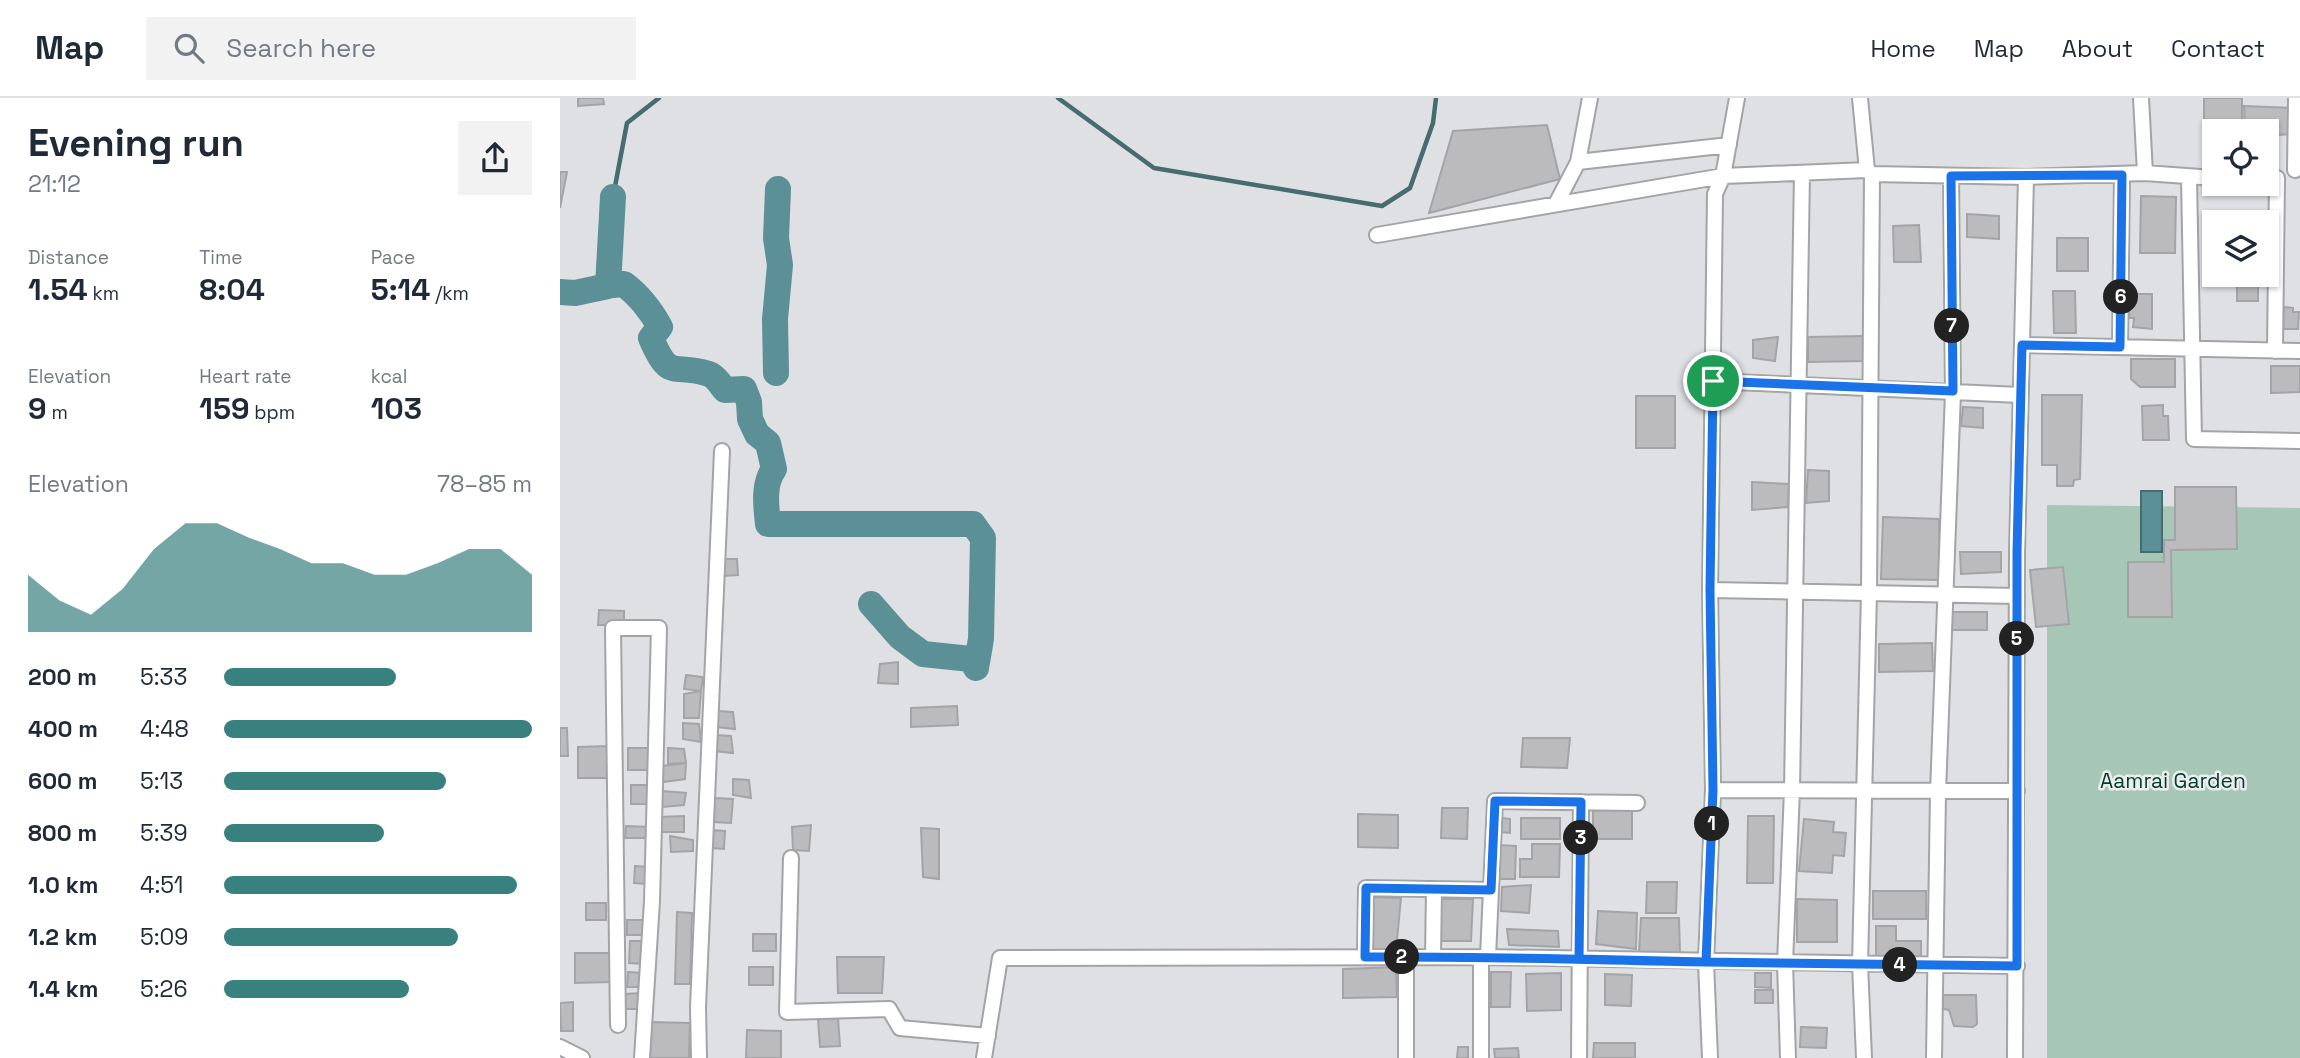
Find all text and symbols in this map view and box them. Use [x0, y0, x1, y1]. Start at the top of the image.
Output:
search box [146, 17, 636, 80]
text: Map [35, 27, 104, 69]
icon: search [170, 29, 208, 67]
text: Search here [226, 31, 376, 65]
text: Home [1870, 33, 1936, 64]
text: Map [1974, 33, 2024, 64]
text: About [2062, 33, 2133, 64]
text: Contact [2171, 33, 2265, 64]
text: Evening run [28, 119, 244, 167]
map controls [2202, 119, 2279, 287]
button: locate [2202, 119, 2279, 196]
button: share [458, 121, 532, 195]
text: 21:12 [28, 169, 81, 199]
button: layers [2202, 210, 2279, 287]
text: Distance [28, 245, 109, 270]
text: Time [199, 245, 243, 270]
text: Pace [371, 245, 415, 270]
text: 1.54 [28, 270, 88, 309]
text: 8:04 [199, 270, 265, 309]
text: 5:14 [371, 270, 430, 309]
pin: 6 [2104, 280, 2138, 314]
text: km [88, 281, 119, 306]
text: /km [430, 281, 469, 306]
text: 6 [2115, 284, 2126, 309]
pin: 7 [1934, 308, 1970, 344]
text: 7 [1946, 313, 1957, 338]
pin [1683, 351, 1743, 411]
icon: arrive [1694, 362, 1732, 400]
text: Elevation [28, 364, 111, 389]
text: Heart rate [199, 364, 292, 389]
text: kcal [371, 364, 407, 389]
text: 9 [28, 389, 47, 428]
text: 159 [199, 389, 249, 428]
text: 103 [371, 389, 422, 428]
text: m [47, 400, 68, 425]
text: bpm [249, 400, 295, 425]
text: Elevation [28, 469, 129, 499]
text: 78–85 m [437, 469, 532, 499]
pin: 5 [2000, 622, 2034, 656]
text: 5 [2011, 626, 2022, 651]
text: 200 m [28, 662, 97, 692]
text: 5:33 [140, 662, 187, 692]
text: 400 m [28, 714, 98, 744]
text: 4:48 [140, 714, 189, 744]
text: 600 m [28, 766, 98, 796]
text: 5:13 [140, 766, 183, 796]
park label: Aamrai Garden [2100, 767, 2246, 794]
pin: 1 [1694, 806, 1730, 842]
text: 1 [1707, 811, 1716, 836]
text: 800 m [28, 818, 97, 848]
text: 5:39 [140, 818, 188, 848]
pin: 3 [1564, 820, 1598, 856]
text: 3 [1575, 825, 1586, 850]
text: 1.0 km [28, 870, 98, 900]
text: 4:51 [140, 870, 183, 900]
text: 1.2 km [28, 922, 97, 952]
text: 5:09 [140, 922, 188, 952]
pin: 2 [1384, 940, 1420, 974]
text: 2 [1396, 944, 1407, 969]
pin: 4 [1882, 948, 1918, 982]
text: 4 [1893, 952, 1906, 977]
text: 1.4 km [28, 974, 98, 1004]
text: 5:26 [140, 974, 188, 1004]

